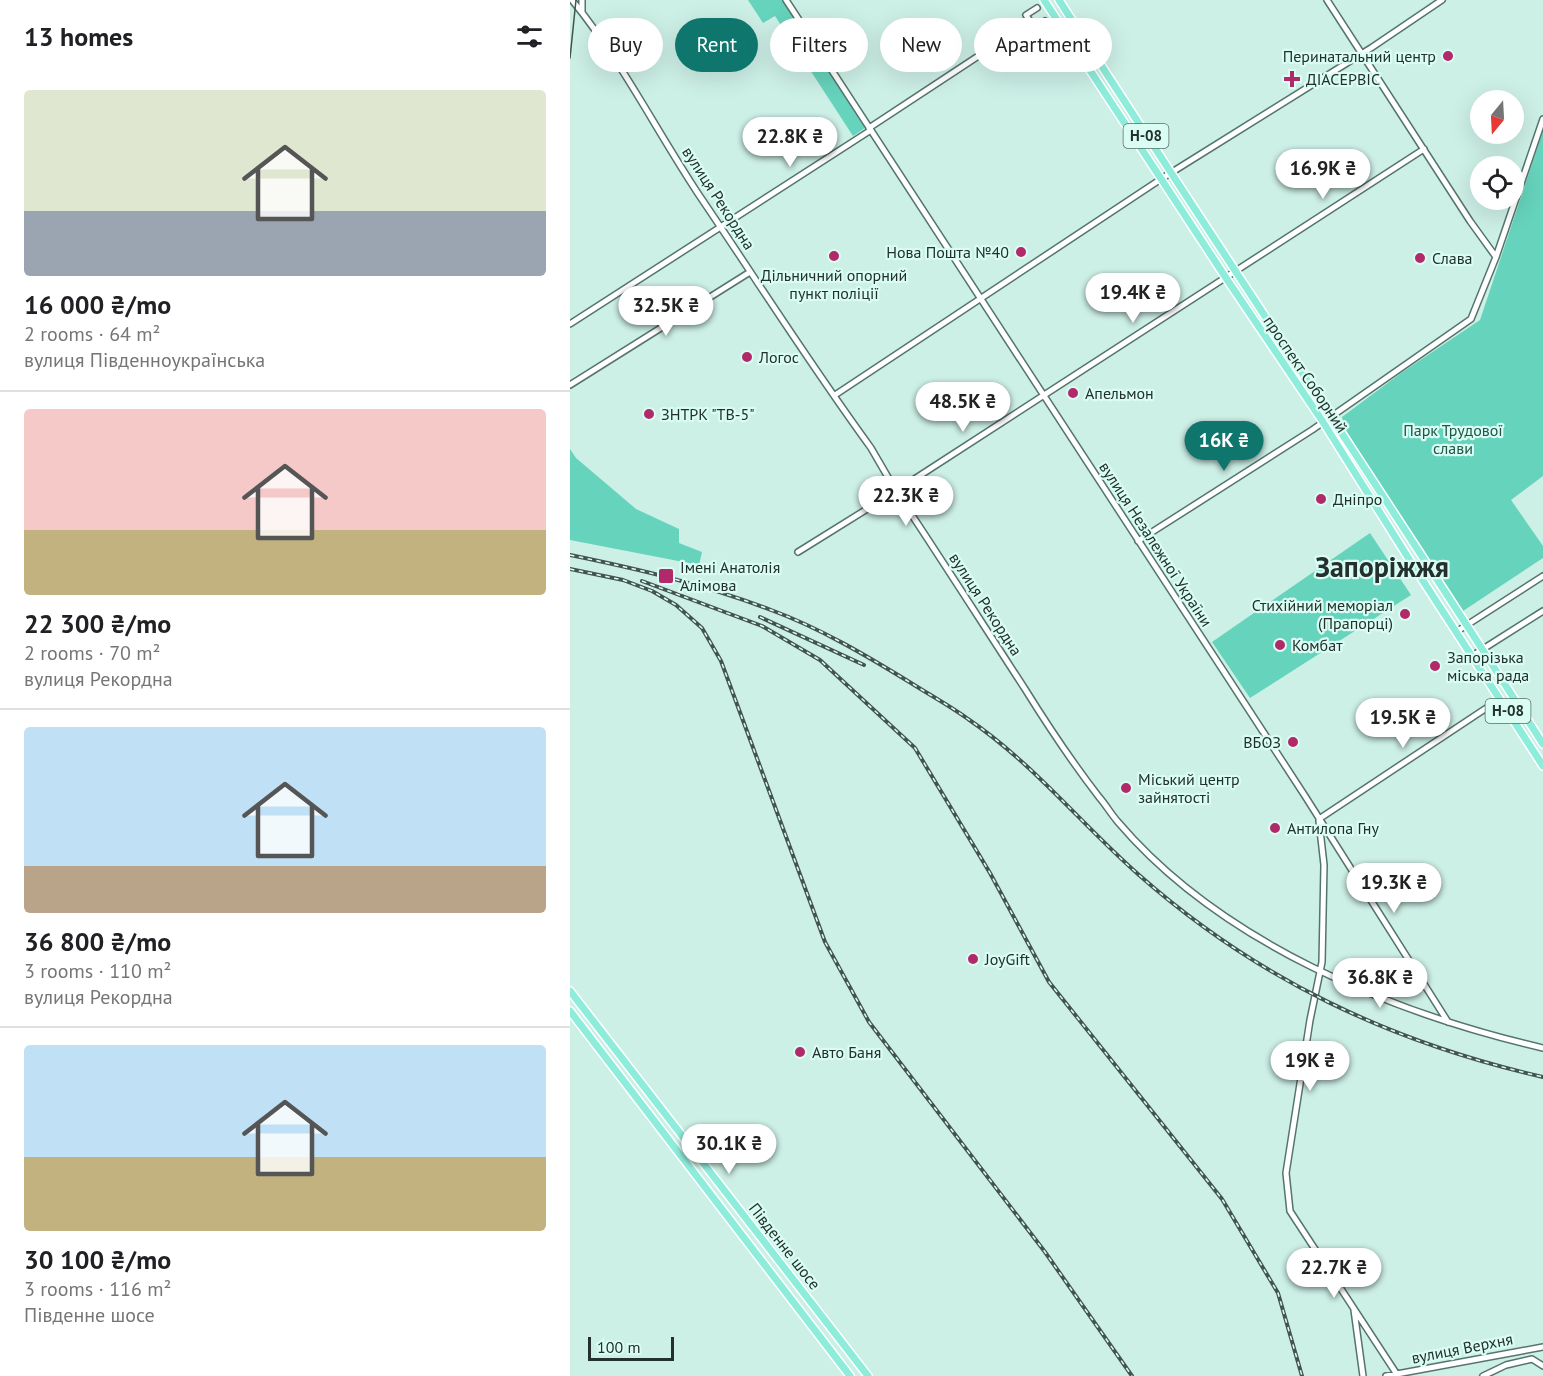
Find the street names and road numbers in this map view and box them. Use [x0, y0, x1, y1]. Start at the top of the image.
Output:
road number: Н-08 [1124, 124, 1168, 148]
street label: вулиця Рекордна [678, 143, 760, 253]
street label: проспект Соборний [1260, 312, 1352, 436]
street label: вулиця Незалежної України [1095, 458, 1217, 630]
street label: вулиця Рекордна [945, 549, 1027, 659]
road number: Н-08 [1486, 699, 1530, 723]
street label: Південне шосе [745, 1199, 825, 1293]
street label: вулиця Верхня [1410, 1328, 1514, 1368]

